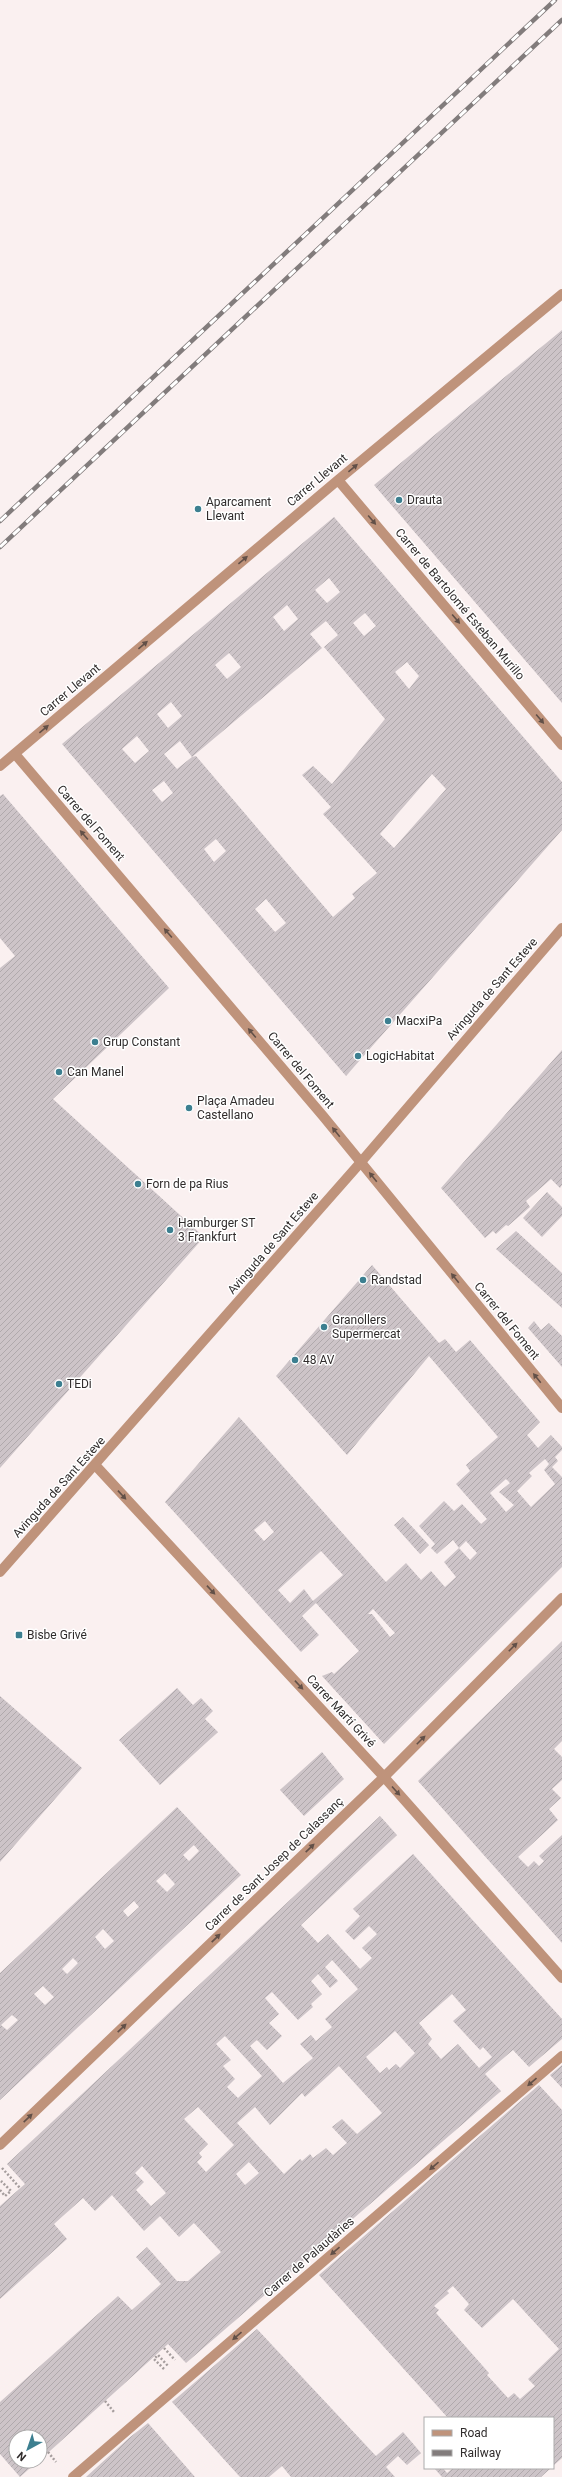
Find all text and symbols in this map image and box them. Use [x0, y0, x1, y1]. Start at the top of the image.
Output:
street label: Carrer Llevant [284, 451, 350, 509]
one-way arrow [347, 463, 358, 472]
place label: Drauta [407, 493, 442, 507]
place label: Aparcament Llevant [206, 495, 271, 523]
marker: Drauta [394, 495, 404, 505]
marker: Aparcament Llevant [193, 504, 203, 514]
one-way arrow [367, 515, 376, 526]
street label: Carrer de Bartolomé Esteban Murillo [392, 525, 528, 683]
one-way arrow [237, 556, 248, 565]
one-way arrow [451, 614, 460, 625]
one-way arrow [138, 640, 149, 649]
street label: Carrer Llevant [37, 661, 103, 719]
one-way arrow [535, 713, 544, 724]
one-way arrow [39, 724, 50, 733]
street label: Carrer del Foment [54, 782, 128, 864]
one-way arrow [79, 829, 88, 840]
one-way arrow [164, 928, 173, 939]
street label: Avinguda de Sant Esteve [444, 935, 540, 1043]
place label: MacxiPa [396, 1014, 442, 1028]
marker: MacxiPa [383, 1016, 393, 1026]
one-way arrow [248, 1027, 257, 1038]
street label: Carrer del Foment [265, 1029, 337, 1111]
place label: Grup Constant [103, 1035, 180, 1049]
marker: Grup Constant [90, 1037, 100, 1047]
place label: LogicHabitat [366, 1049, 434, 1063]
marker: LogicHabitat [353, 1051, 363, 1061]
place label: Can Manel [67, 1065, 124, 1079]
marker: Can Manel [54, 1067, 64, 1077]
place label: Plaça Amadeu Castellano [197, 1094, 274, 1122]
marker: Plaça Amadeu Castellano [184, 1103, 194, 1113]
one-way arrow [331, 1127, 340, 1138]
one-way arrow [368, 1172, 377, 1182]
place label: Forn de pa Rius [146, 1177, 229, 1191]
marker: Forn de pa Rius [133, 1179, 143, 1189]
street label: Avinguda de Sant Esteve [225, 1189, 321, 1297]
place label: Hamburger ST 3 Frankfurt [178, 1216, 255, 1244]
marker: Hamburger ST 3 Frankfurt [165, 1225, 175, 1235]
one-way arrow [451, 1272, 459, 1283]
place label: Randstad [371, 1273, 422, 1287]
marker: Randstad [358, 1275, 368, 1285]
street label: Carrer del Foment [471, 1279, 543, 1363]
place label: Granollers Supermercat [332, 1313, 401, 1341]
marker: Granollers Supermercat [319, 1322, 329, 1332]
place label: 48 AV [303, 1353, 335, 1367]
marker: 48 AV [290, 1355, 300, 1365]
one-way arrow [533, 1373, 542, 1384]
place label: TEDi [67, 1377, 92, 1391]
marker: TEDi [54, 1379, 64, 1389]
street label: Avinguda de Sant Esteve [10, 1434, 108, 1540]
one-way arrow [117, 1490, 126, 1499]
one-way arrow [206, 1585, 215, 1595]
place label: Bisbe Grivé [27, 1628, 87, 1642]
marker: Bisbe Grivé [14, 1630, 24, 1640]
one-way arrow [508, 1642, 518, 1652]
street label: Carrer Martí Grivé [304, 1672, 378, 1750]
one-way arrow [294, 1680, 304, 1690]
one-way arrow [416, 1735, 426, 1745]
one-way arrow [392, 1786, 401, 1796]
street label: Carrer de Sant Josep de Calassanç [202, 1794, 346, 1934]
one-way arrow [305, 1843, 315, 1853]
one-way arrow [211, 1933, 221, 1943]
one-way arrow [117, 2023, 127, 2033]
one-way arrow [527, 2077, 538, 2086]
one-way arrow [23, 2113, 33, 2122]
one-way arrow [429, 2162, 439, 2171]
street label: Carrer de Palaudàries [261, 2214, 357, 2300]
one-way arrow [330, 2247, 341, 2256]
one-way arrow [232, 2331, 241, 2340]
legend [424, 2417, 554, 2469]
text: Road [460, 2426, 488, 2440]
north arrow [8, 2429, 48, 2469]
text: Railway [460, 2446, 501, 2460]
text: N [15, 2449, 29, 2464]

